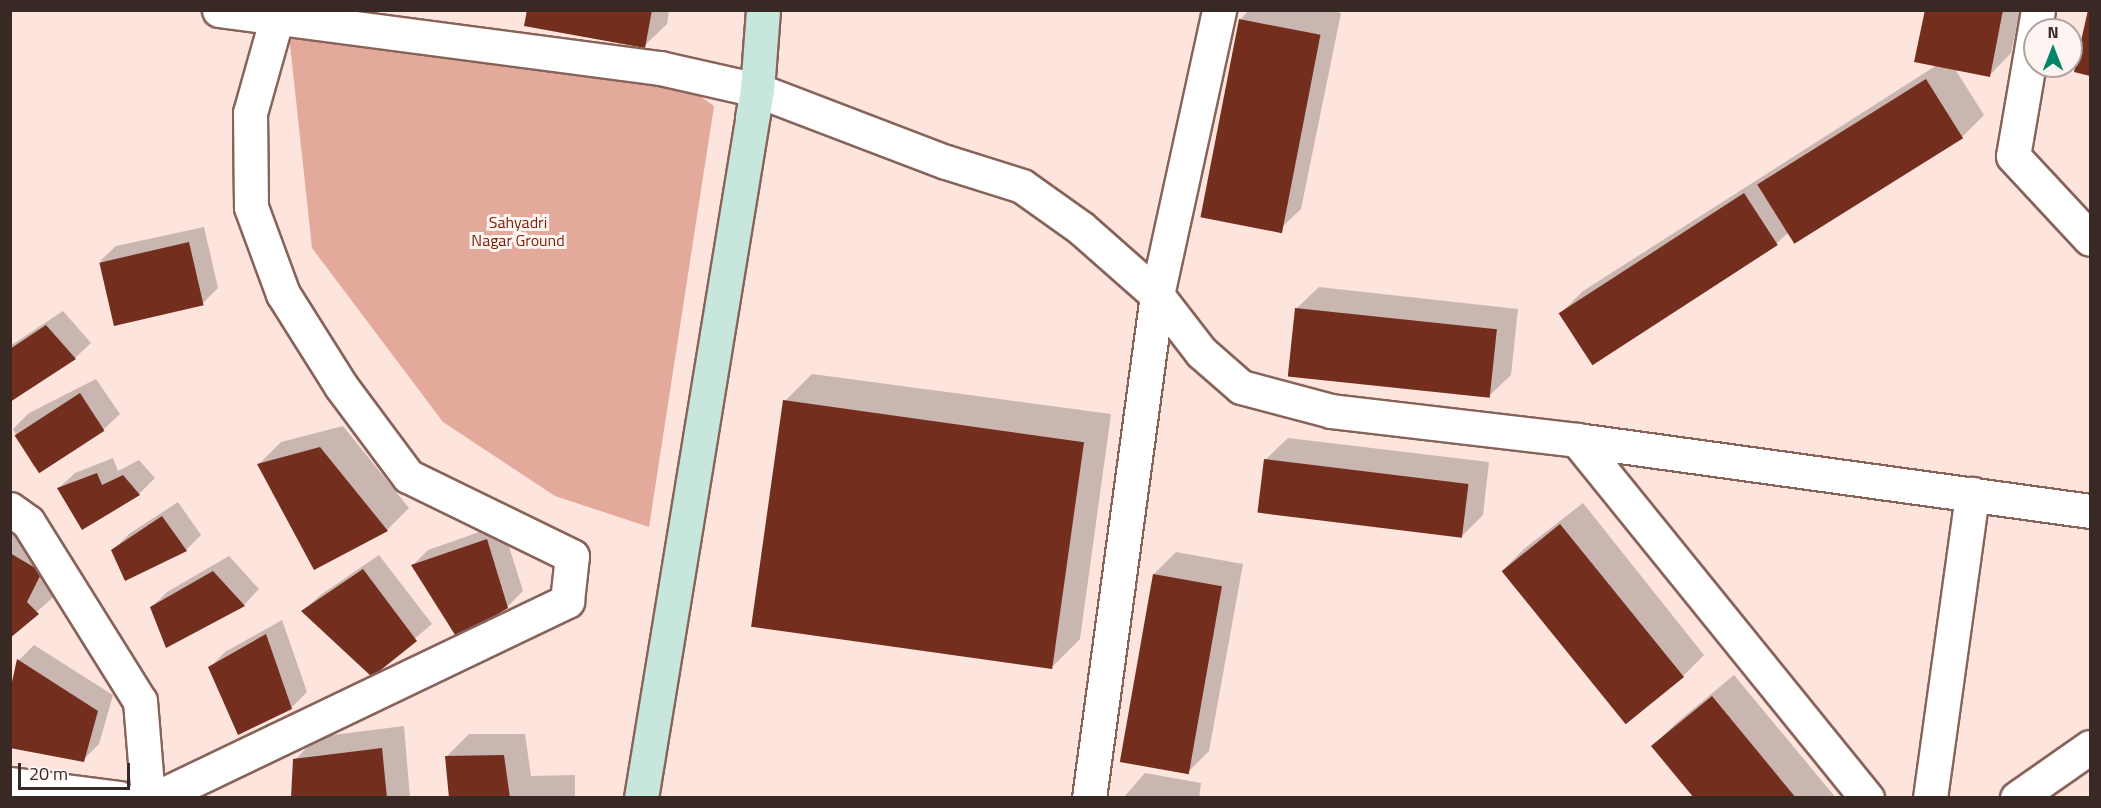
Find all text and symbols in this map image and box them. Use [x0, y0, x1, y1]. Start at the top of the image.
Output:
north arrow [2023, 18, 2083, 78]
text: N [2047, 20, 2059, 44]
park label: Sahyadri Nagar Ground [471, 212, 565, 250]
scale bar [21, 751, 134, 789]
text: 20 m [29, 760, 68, 787]

